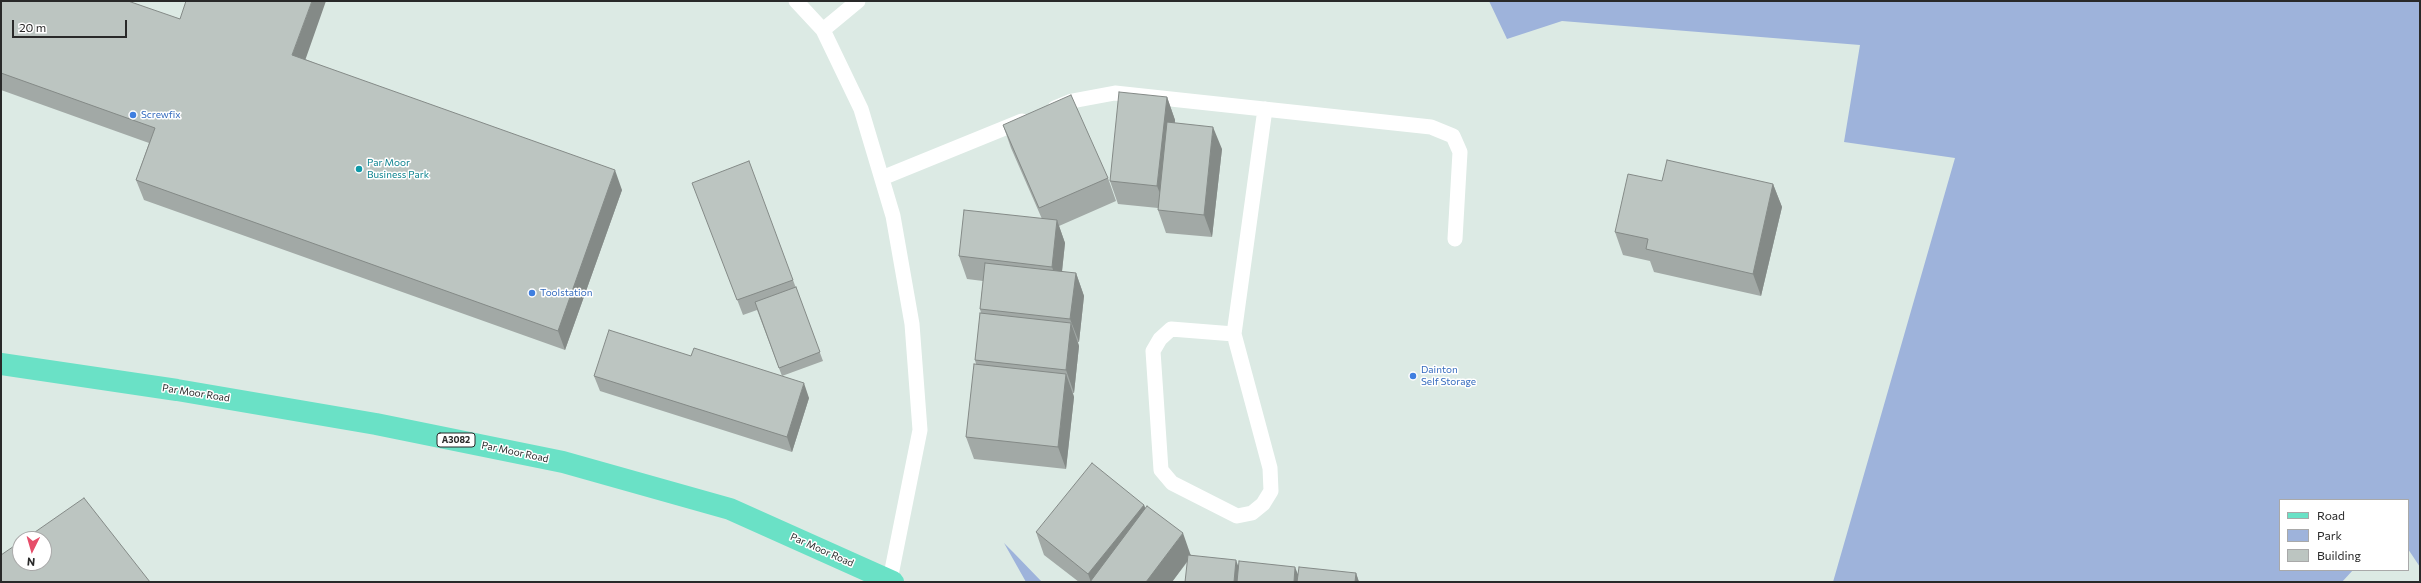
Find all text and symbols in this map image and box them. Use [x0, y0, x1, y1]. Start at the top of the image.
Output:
scale bar [14, 12, 129, 38]
text: 20 m [19, 20, 46, 34]
place label: Screwfix [141, 109, 181, 121]
marker: Screwfix [128, 110, 138, 120]
place label: Par Moor Business Park [367, 157, 429, 180]
marker: Par Moor Business Park [354, 164, 364, 174]
place label: Toolstation [540, 287, 592, 299]
marker: Toolstation [527, 288, 537, 298]
place label: Dainton Self Storage [1421, 364, 1476, 388]
marker: Dainton Self Storage [1408, 371, 1418, 381]
street label: Par Moor Road [161, 382, 231, 404]
road number: A3082 [437, 433, 475, 447]
street label: Par Moor Road [480, 439, 550, 465]
legend [2279, 499, 2409, 571]
text: Road [2317, 508, 2345, 522]
text: Park [2317, 528, 2342, 542]
north arrow [12, 531, 52, 571]
street label: Par Moor Road [788, 531, 856, 569]
text: Building [2317, 548, 2361, 562]
text: N [26, 556, 36, 569]

